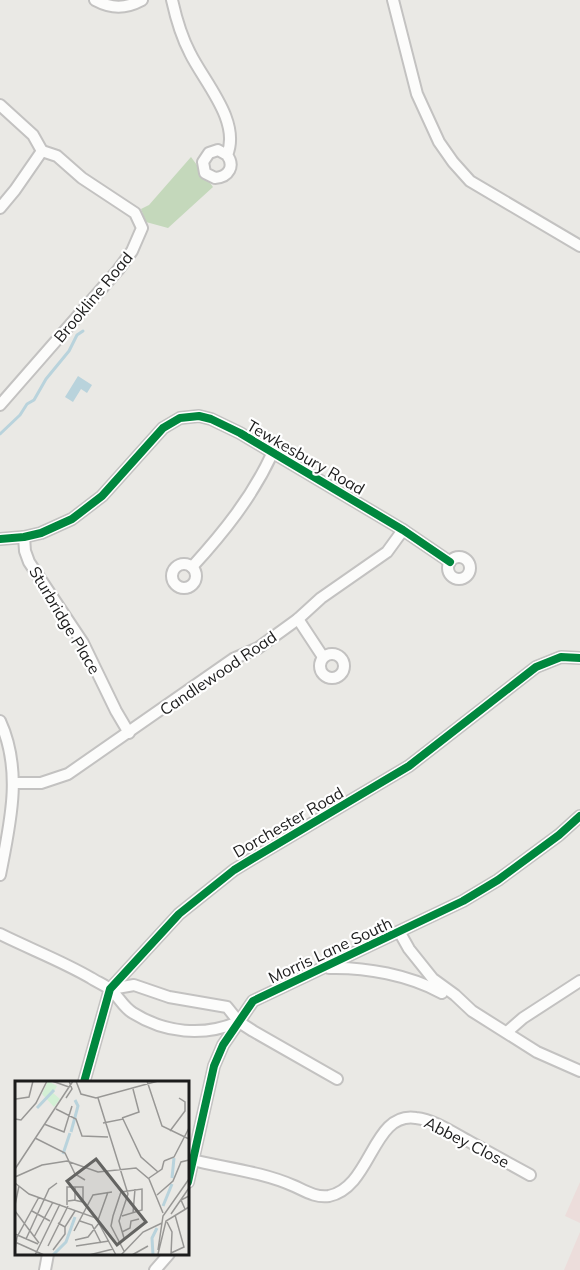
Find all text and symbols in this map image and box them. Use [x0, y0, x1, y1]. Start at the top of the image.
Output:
street label: Brookline Road [49, 248, 137, 346]
street label: Tewkesbury Road [244, 415, 368, 499]
street label: Sturbridge Place [25, 562, 105, 678]
street label: Candlewood Road [156, 626, 280, 720]
street label: Dorchester Road [229, 782, 347, 862]
street label: Morris Lane South [265, 913, 395, 987]
inset map [15, 1081, 189, 1255]
street label: Abbey Close [421, 1112, 513, 1172]

